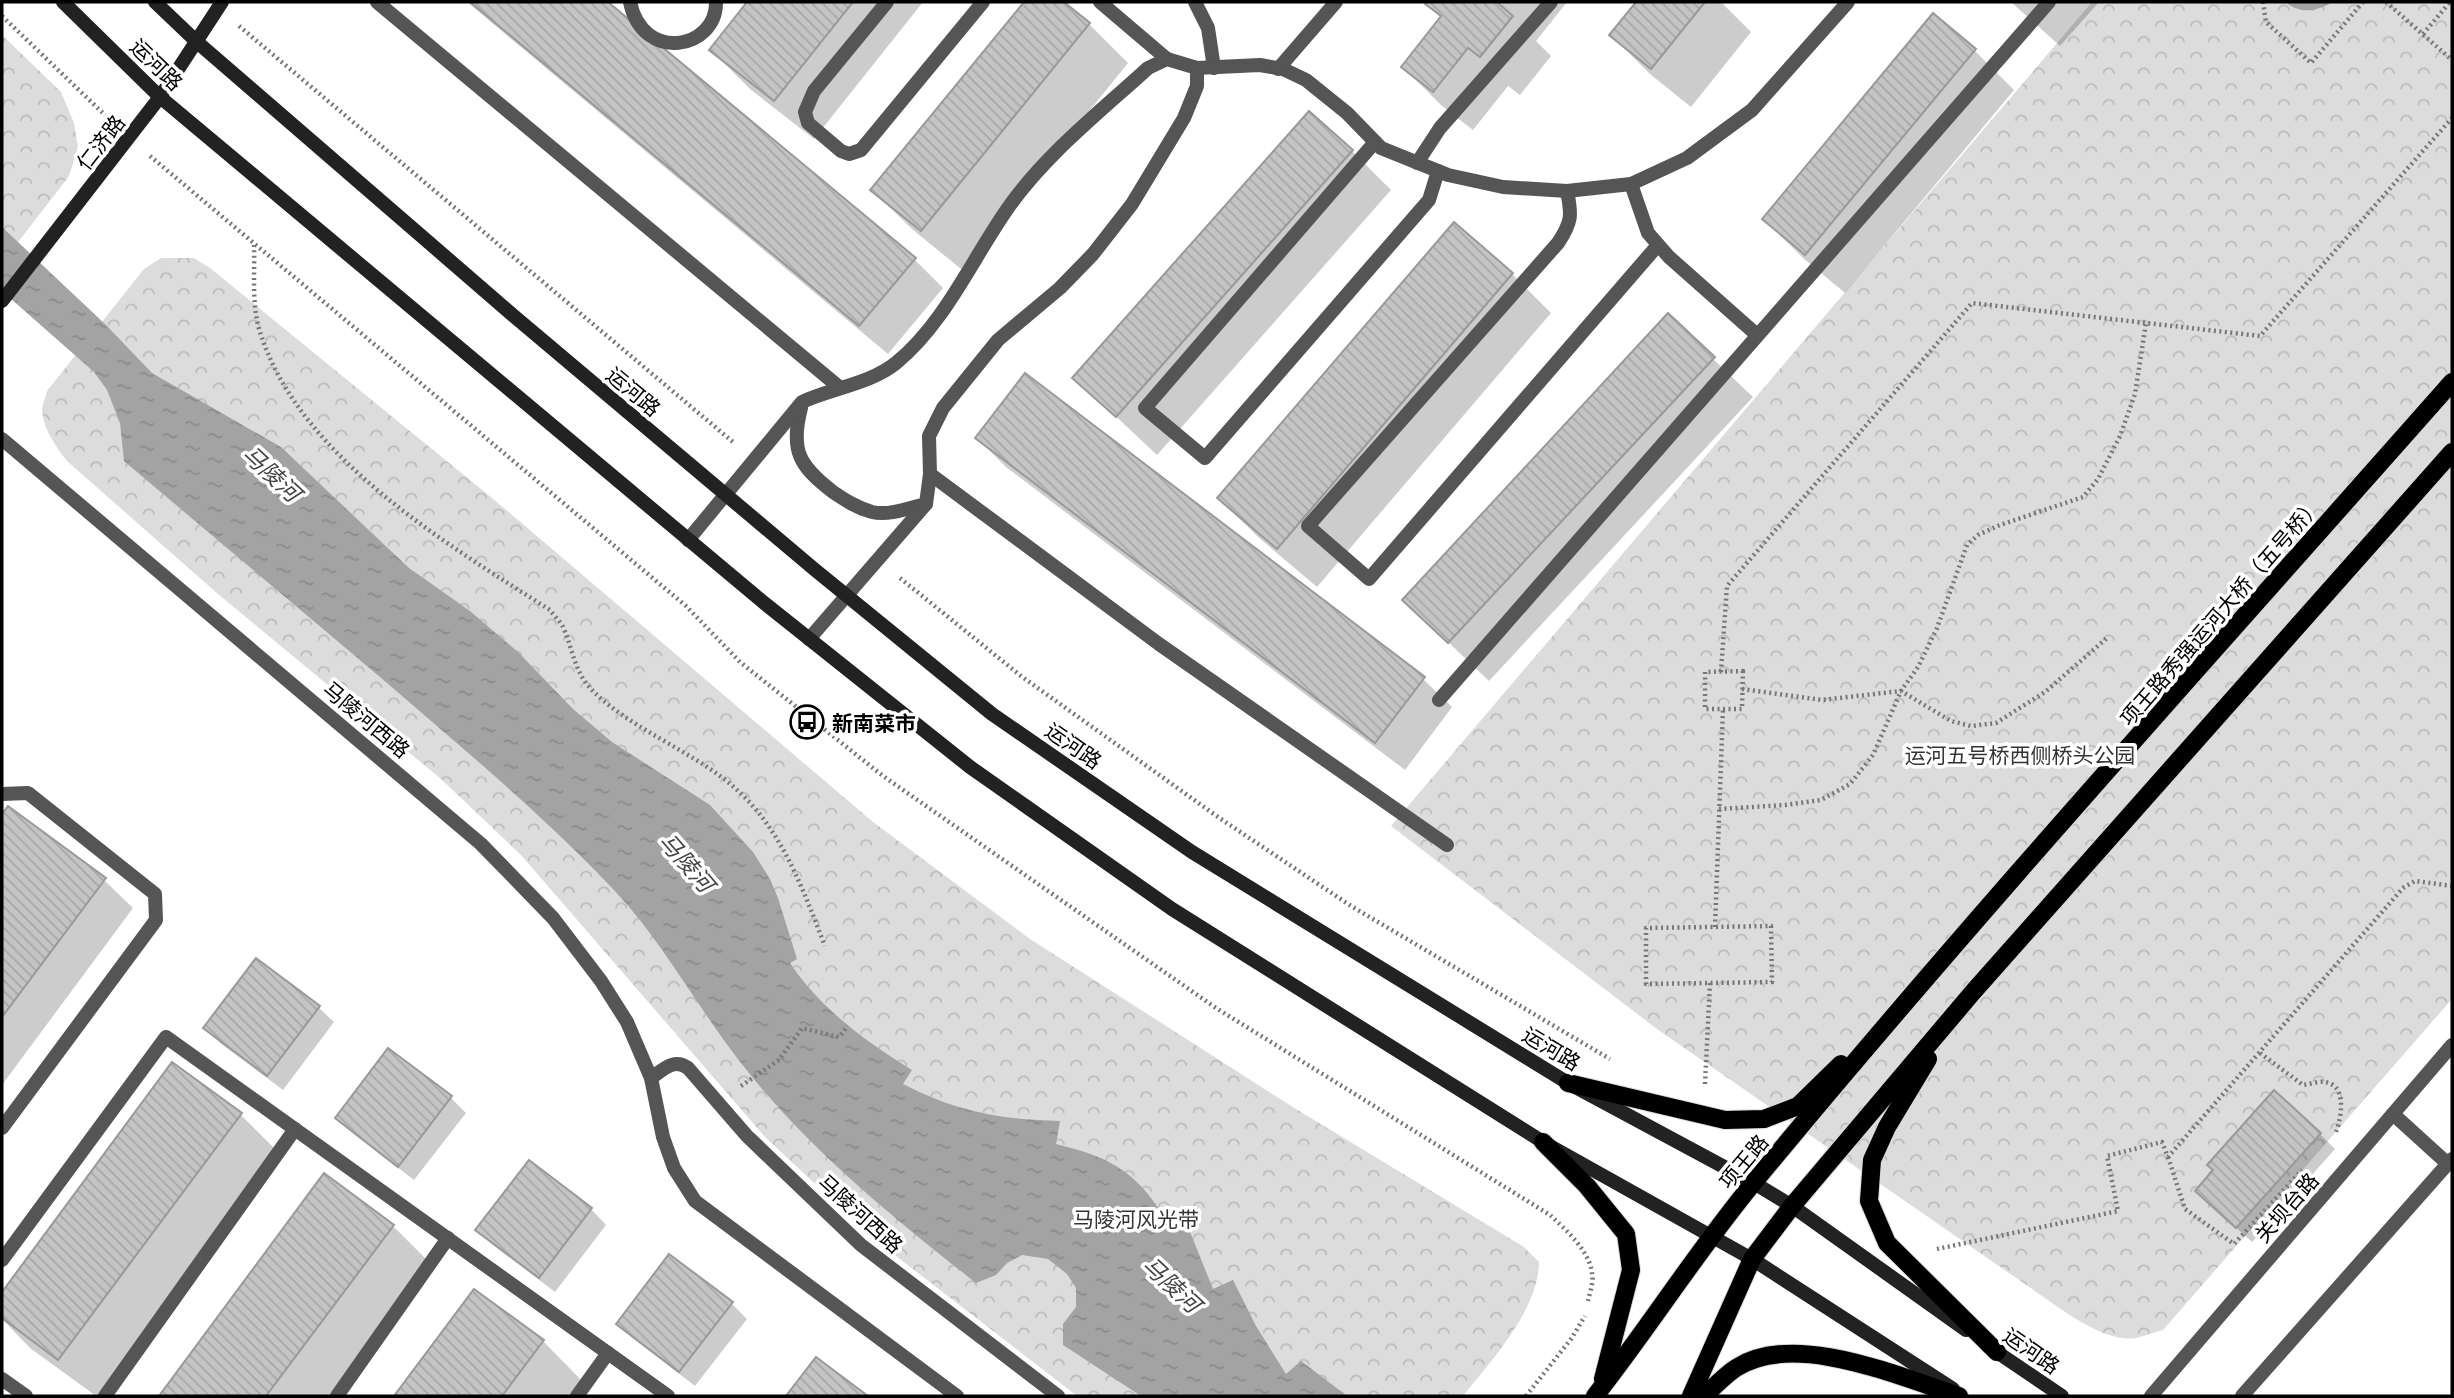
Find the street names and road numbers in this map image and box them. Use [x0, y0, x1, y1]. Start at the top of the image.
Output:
street label: 运河路 [126, 33, 188, 95]
street label: 仁济路 [71, 109, 129, 175]
street label: 运河路 [602, 361, 666, 421]
street label: 项王路秀强运河大桥（五号桥） [2114, 492, 2326, 730]
street label: 马陵河西路 [319, 676, 415, 762]
street label: 运河路 [1041, 717, 1107, 773]
street label: 运河路 [1519, 1021, 1585, 1075]
street label: 项王路 [1713, 1129, 1773, 1193]
street label: 关坝台路 [2249, 1167, 2323, 1247]
street label: 马陵河西路 [814, 1169, 908, 1257]
street label: 运河路 [1999, 1322, 2065, 1378]

